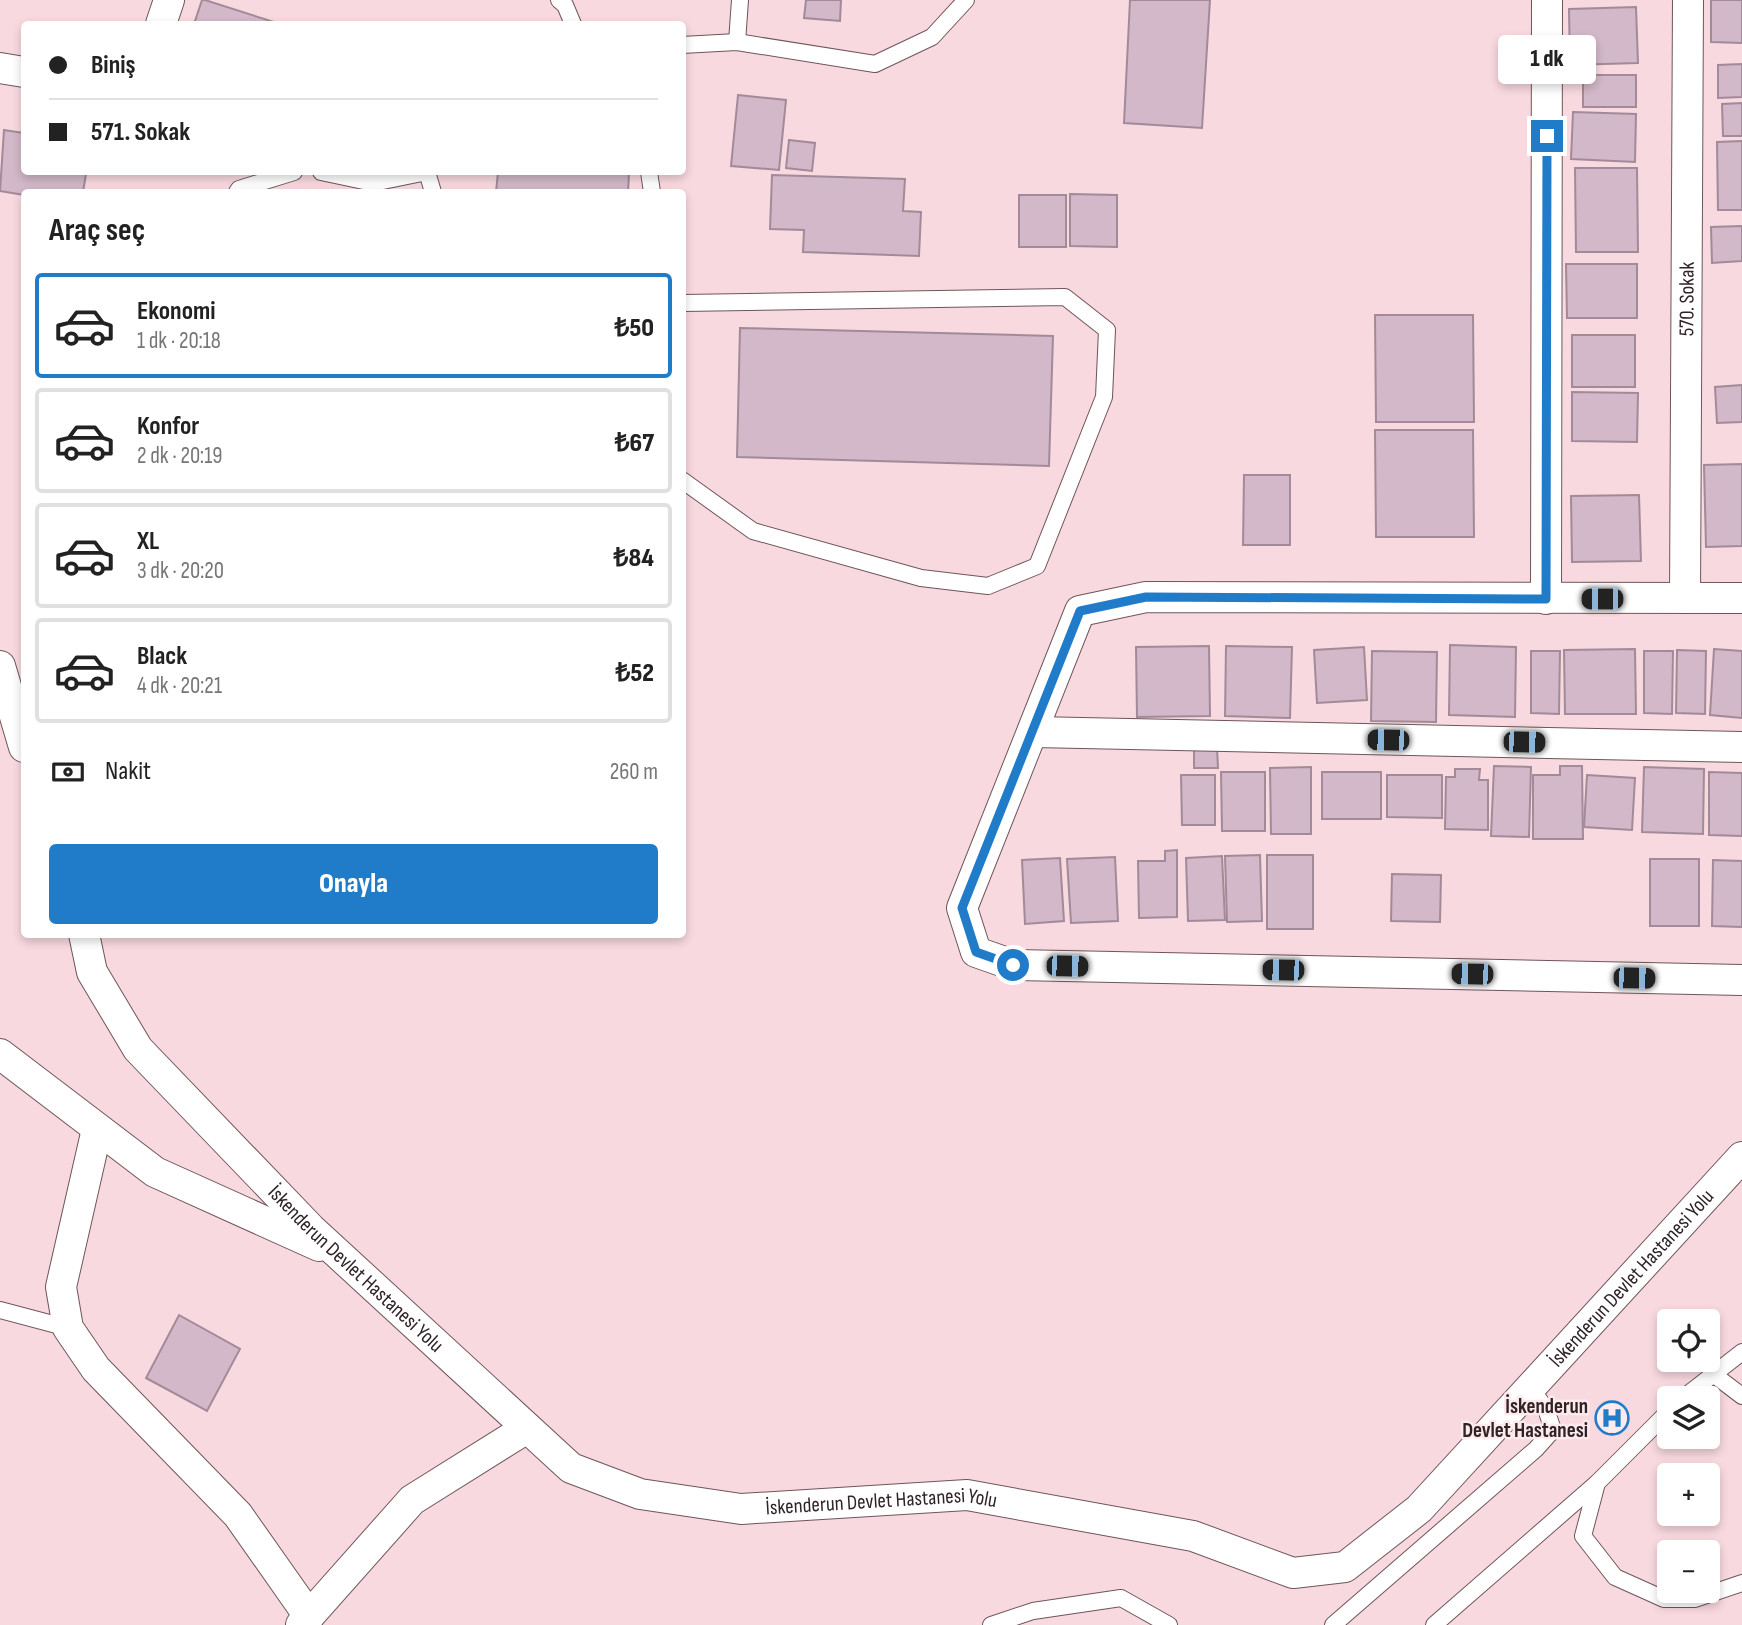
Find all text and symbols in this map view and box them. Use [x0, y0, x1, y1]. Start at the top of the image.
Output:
callout: 1 dk [1498, 34, 1596, 83]
text: 1 dk [1530, 45, 1564, 73]
text: Biniş [91, 50, 135, 81]
text: 571. Sokak [91, 117, 190, 148]
route end [1531, 120, 1563, 152]
text: Araç seç [49, 211, 145, 250]
street label: 570. Sokak [1674, 262, 1700, 336]
icon: car [53, 294, 116, 357]
text: Ekonomi [137, 296, 216, 327]
text: ₺50 [615, 313, 654, 344]
text: 1 dk · 20:18 [137, 327, 221, 355]
icon: car [53, 409, 116, 472]
text: Konfor [137, 411, 199, 442]
text: ₺67 [615, 428, 654, 459]
text: 2 dk · 20:19 [137, 442, 222, 470]
icon: car [53, 524, 116, 587]
text: XL [137, 526, 159, 557]
text: ₺84 [614, 543, 654, 574]
text: 3 dk · 20:20 [137, 557, 224, 585]
car [1582, 589, 1624, 610]
icon: car [53, 639, 116, 702]
text: Black [137, 641, 187, 672]
text: ₺52 [616, 658, 654, 689]
text: 4 dk · 20:21 [137, 672, 222, 700]
car [1367, 729, 1410, 751]
car [1503, 731, 1546, 753]
icon: cash [49, 753, 87, 791]
text: Nakit [105, 756, 151, 787]
text: 260 m [610, 758, 658, 786]
button: Onayla [49, 844, 658, 924]
route start [997, 949, 1029, 981]
car [1046, 955, 1089, 977]
car [1262, 959, 1305, 981]
car [1451, 963, 1494, 985]
car [1613, 967, 1656, 989]
street label: İskenderun Devlet Hastanesi Yolu [263, 1180, 449, 1358]
street label: İskenderun Devlet Hastanesi Yolu [1544, 1184, 1719, 1372]
map controls [1657, 1309, 1720, 1603]
button: locate [1657, 1309, 1720, 1372]
button: layers [1657, 1386, 1720, 1449]
place label: İskenderun Devlet Hastanesi [1462, 1394, 1588, 1443]
hospital icon: İskenderun Devlet Hastanesi [1593, 1399, 1631, 1437]
button: + [1657, 1463, 1720, 1526]
street label: İskenderun Devlet Hastanesi Yolu [765, 1483, 999, 1520]
button: − [1657, 1540, 1720, 1603]

